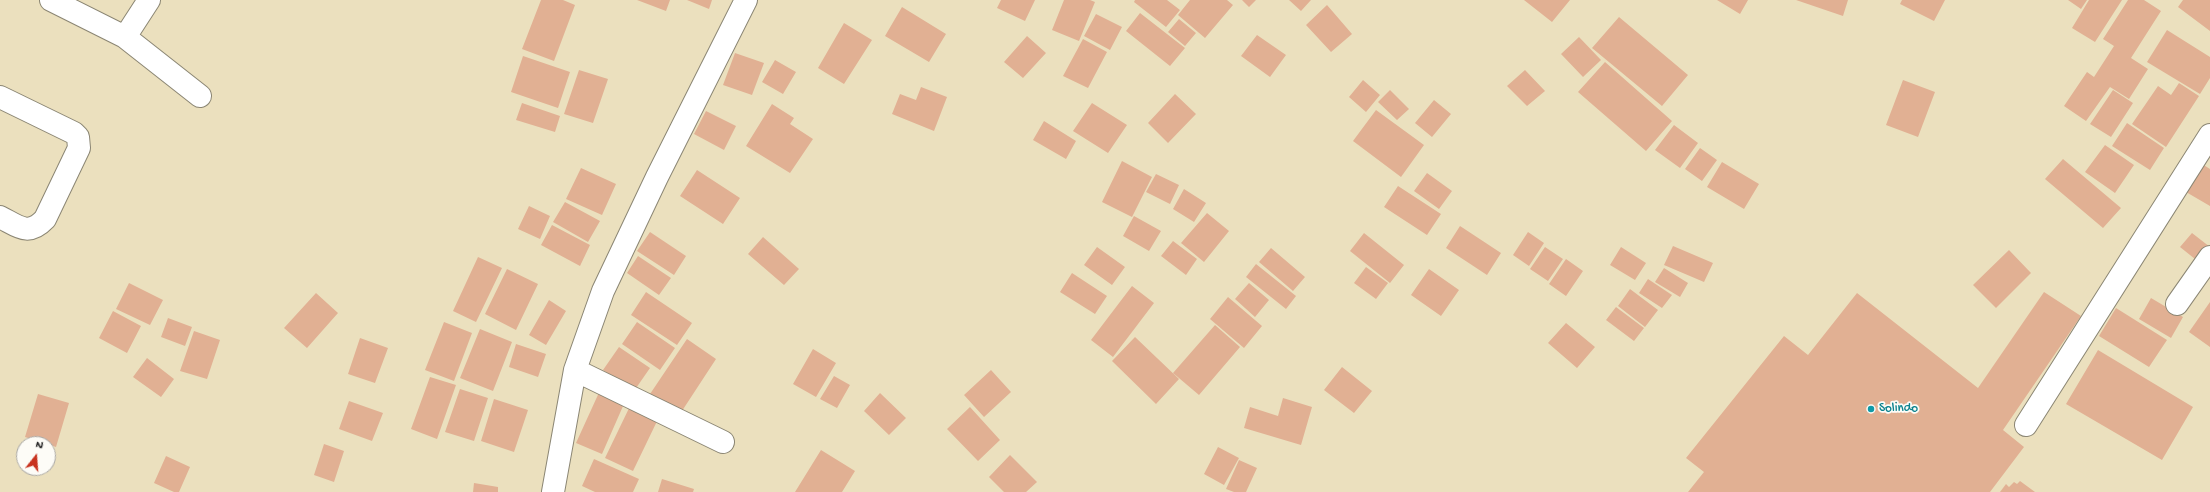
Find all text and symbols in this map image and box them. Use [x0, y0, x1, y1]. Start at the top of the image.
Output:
place label: Solindo [1879, 401, 1918, 417]
marker: Solindo [1866, 404, 1876, 414]
north arrow [16, 436, 56, 476]
text: N [34, 439, 44, 452]

